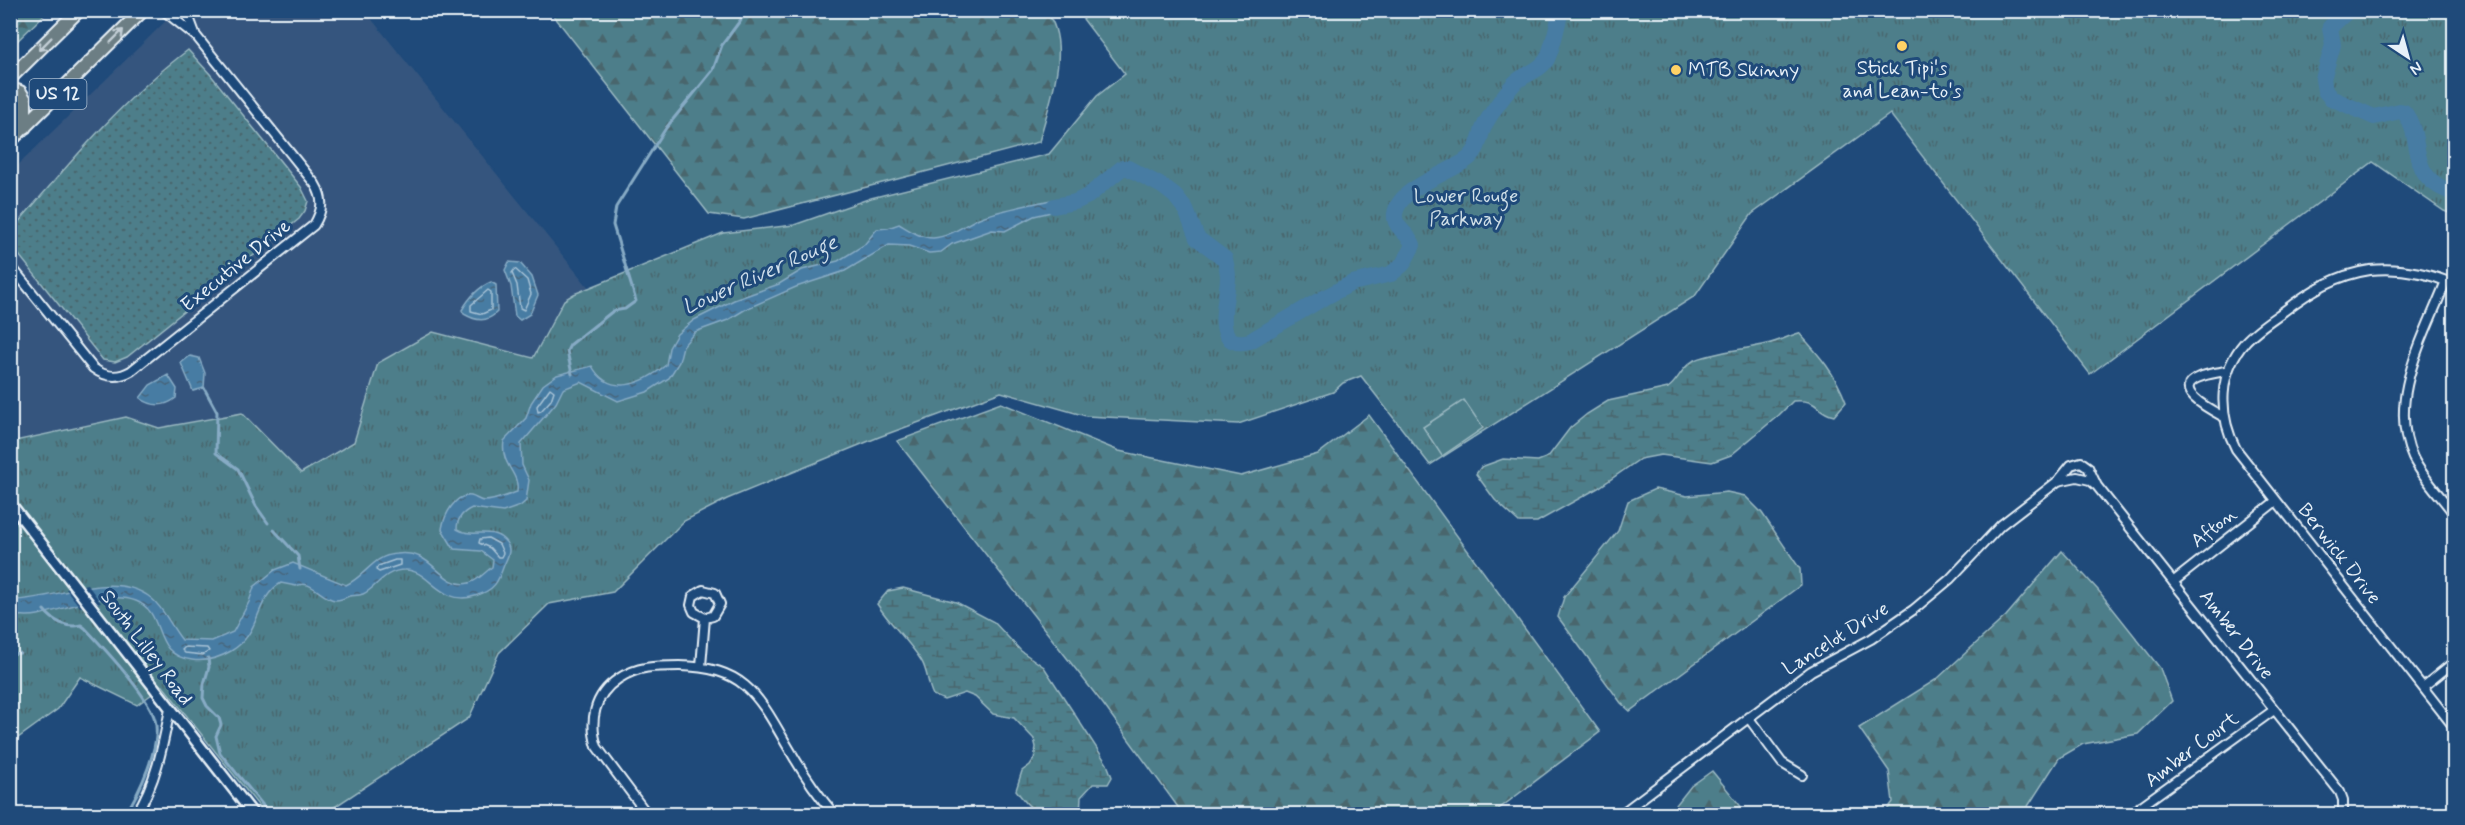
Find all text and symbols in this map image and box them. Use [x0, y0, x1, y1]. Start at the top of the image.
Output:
north arrow [2378, 27, 2438, 87]
one-way arrow [110, 29, 125, 43]
one-way arrow [38, 37, 52, 52]
marker: Stick Tipi's and Lean-to's [1895, 39, 1909, 53]
place label: Stick Tipi's and Lean-to's [1842, 55, 1962, 105]
text: N [2405, 56, 2426, 80]
place label: MTB Skinny [1688, 57, 1799, 84]
marker: MTB Skinny [1669, 63, 1683, 77]
road number: US 12 [29, 79, 86, 109]
park label: Lower Rouge Parkway [1414, 183, 1518, 233]
street label: Executive Drive [175, 213, 297, 319]
water label: Lower River Rouge [678, 228, 843, 323]
street label: Berwick Drive [2291, 498, 2387, 610]
street label: Afton [2185, 501, 2243, 555]
street label: Amber Drive [2192, 584, 2280, 686]
street label: South Lilley Road [94, 585, 198, 711]
street label: Lancelot Drive [1778, 596, 1894, 682]
street label: Amber Court [2140, 706, 2245, 794]

